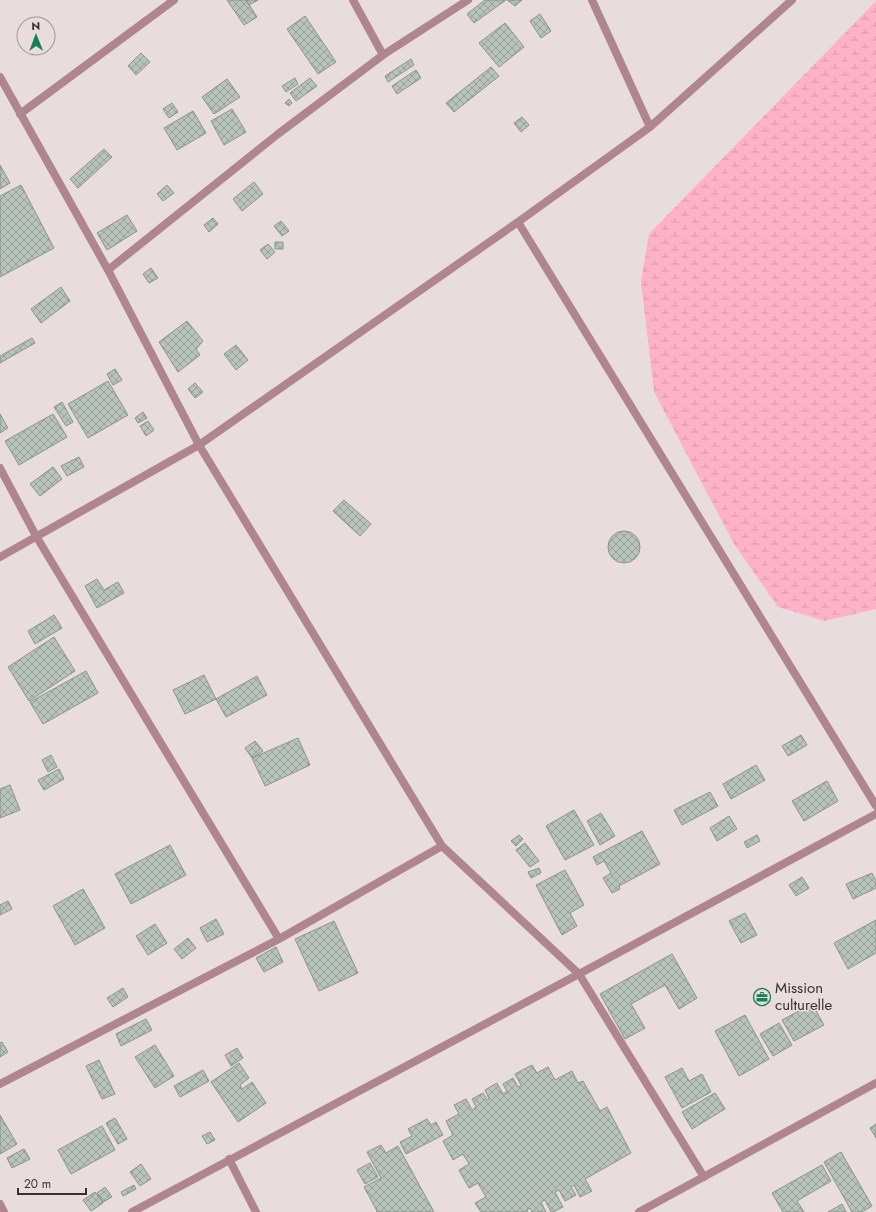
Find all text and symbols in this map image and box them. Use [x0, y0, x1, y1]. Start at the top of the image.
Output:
north arrow [16, 16, 56, 56]
text: N [31, 18, 40, 34]
place label: Mission culturelle [775, 977, 833, 1016]
office icon: Mission culturelle [752, 987, 772, 1007]
scale bar [18, 1170, 86, 1196]
text: 20 m [24, 1175, 51, 1193]

